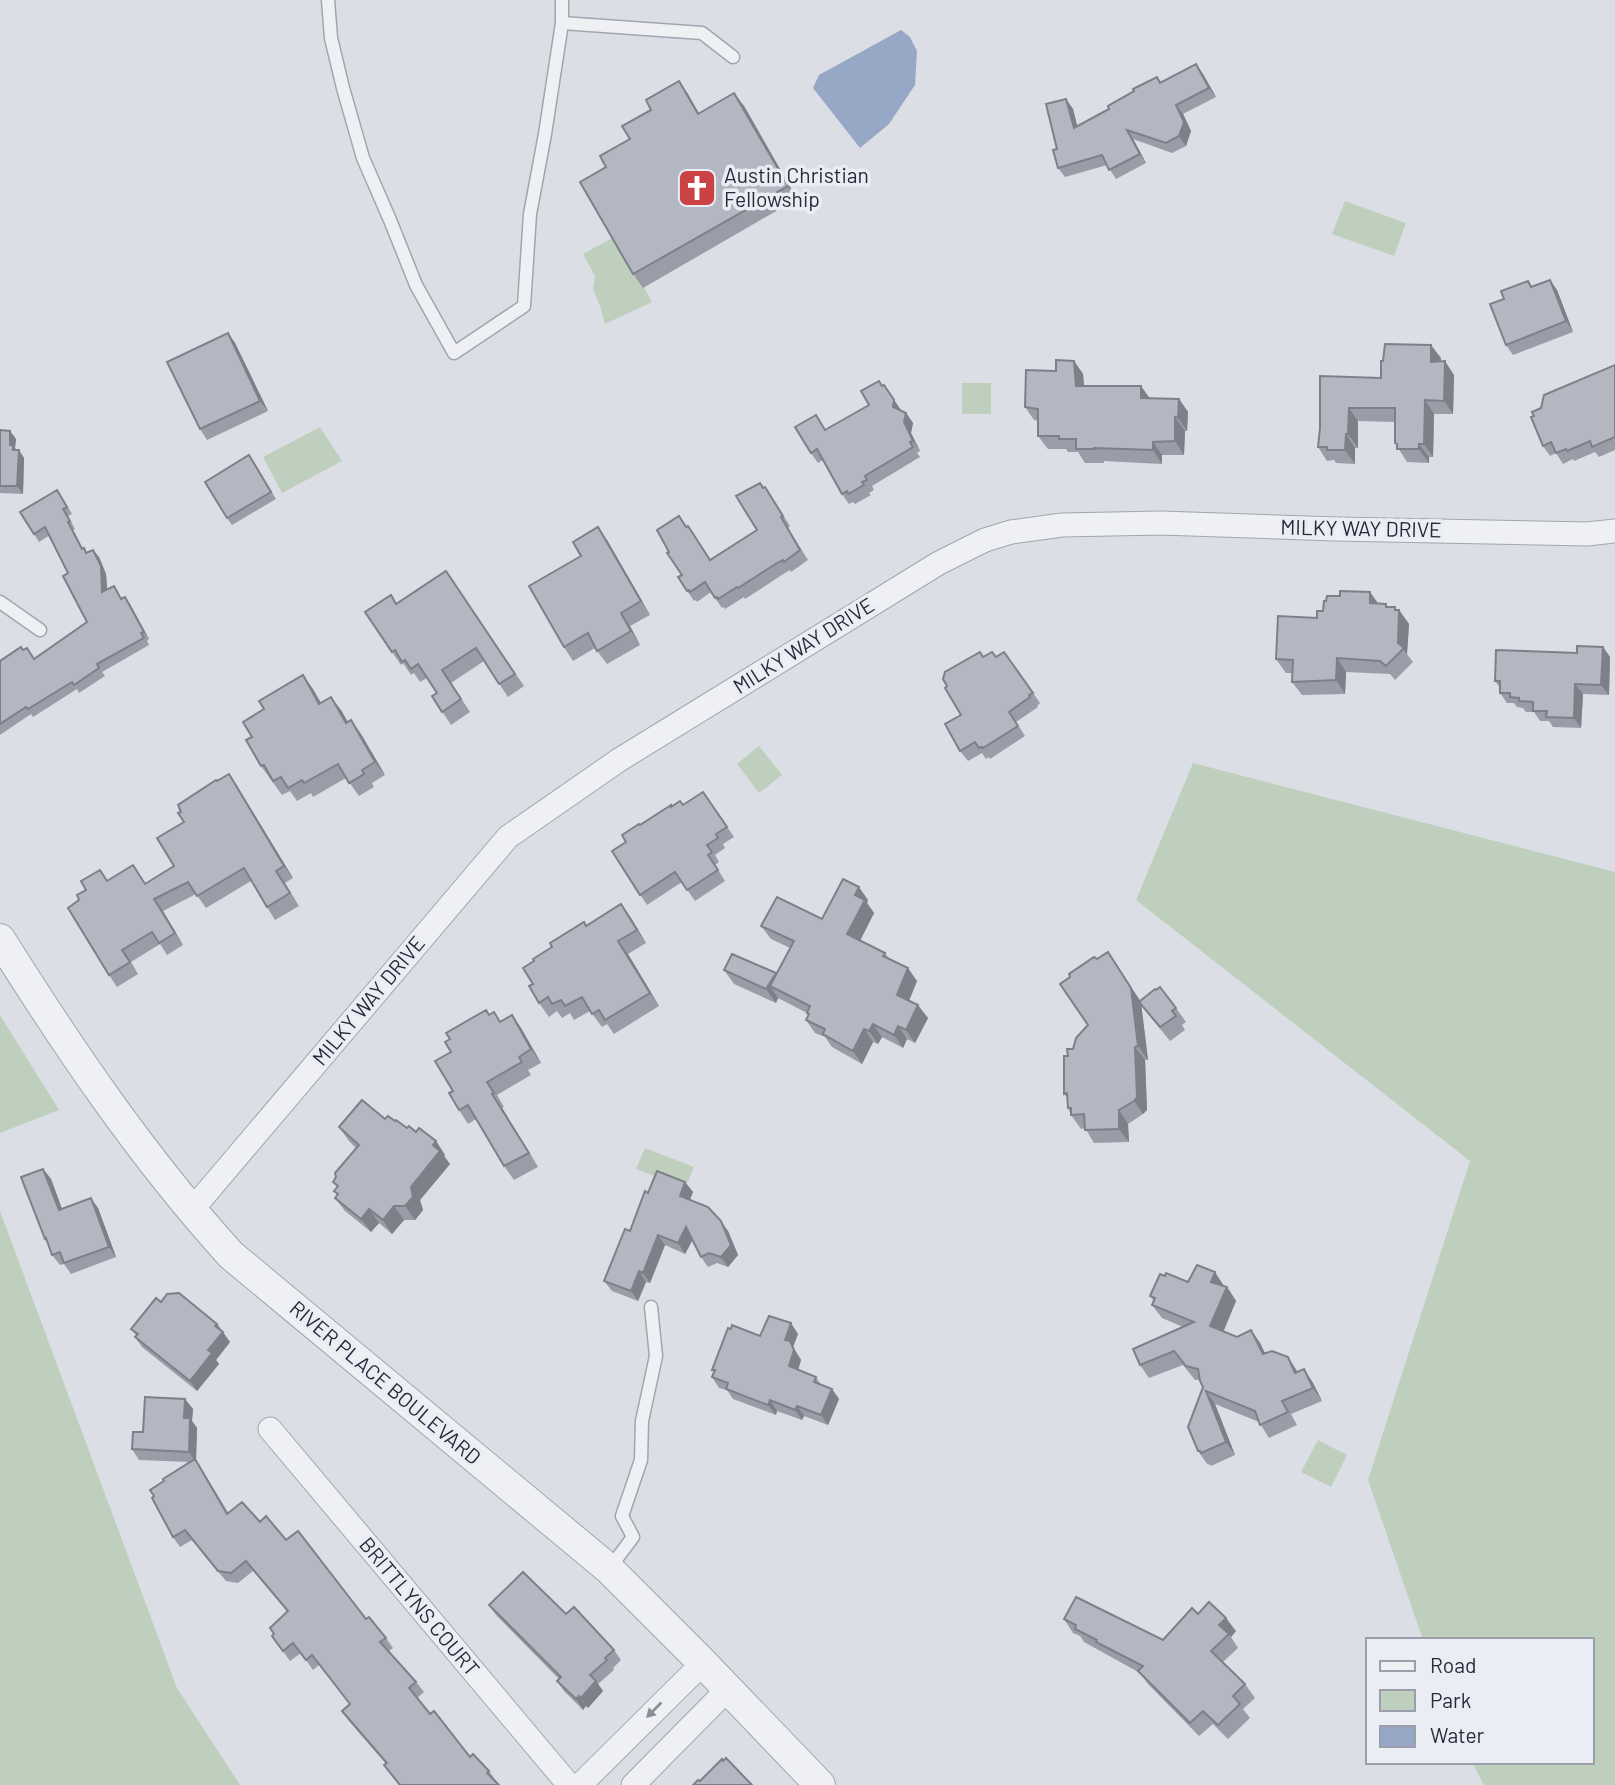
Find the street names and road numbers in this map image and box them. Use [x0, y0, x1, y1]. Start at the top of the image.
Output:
street label: MILKY WAY DRIVE [1280, 514, 1442, 541]
street label: MILKY WAY DRIVE [728, 591, 878, 698]
street label: MILKY WAY DRIVE [306, 930, 429, 1070]
street label: RIVER PLACE BOULEVARD [286, 1295, 486, 1469]
street label: BRITTLYNS COURT [355, 1532, 485, 1680]

